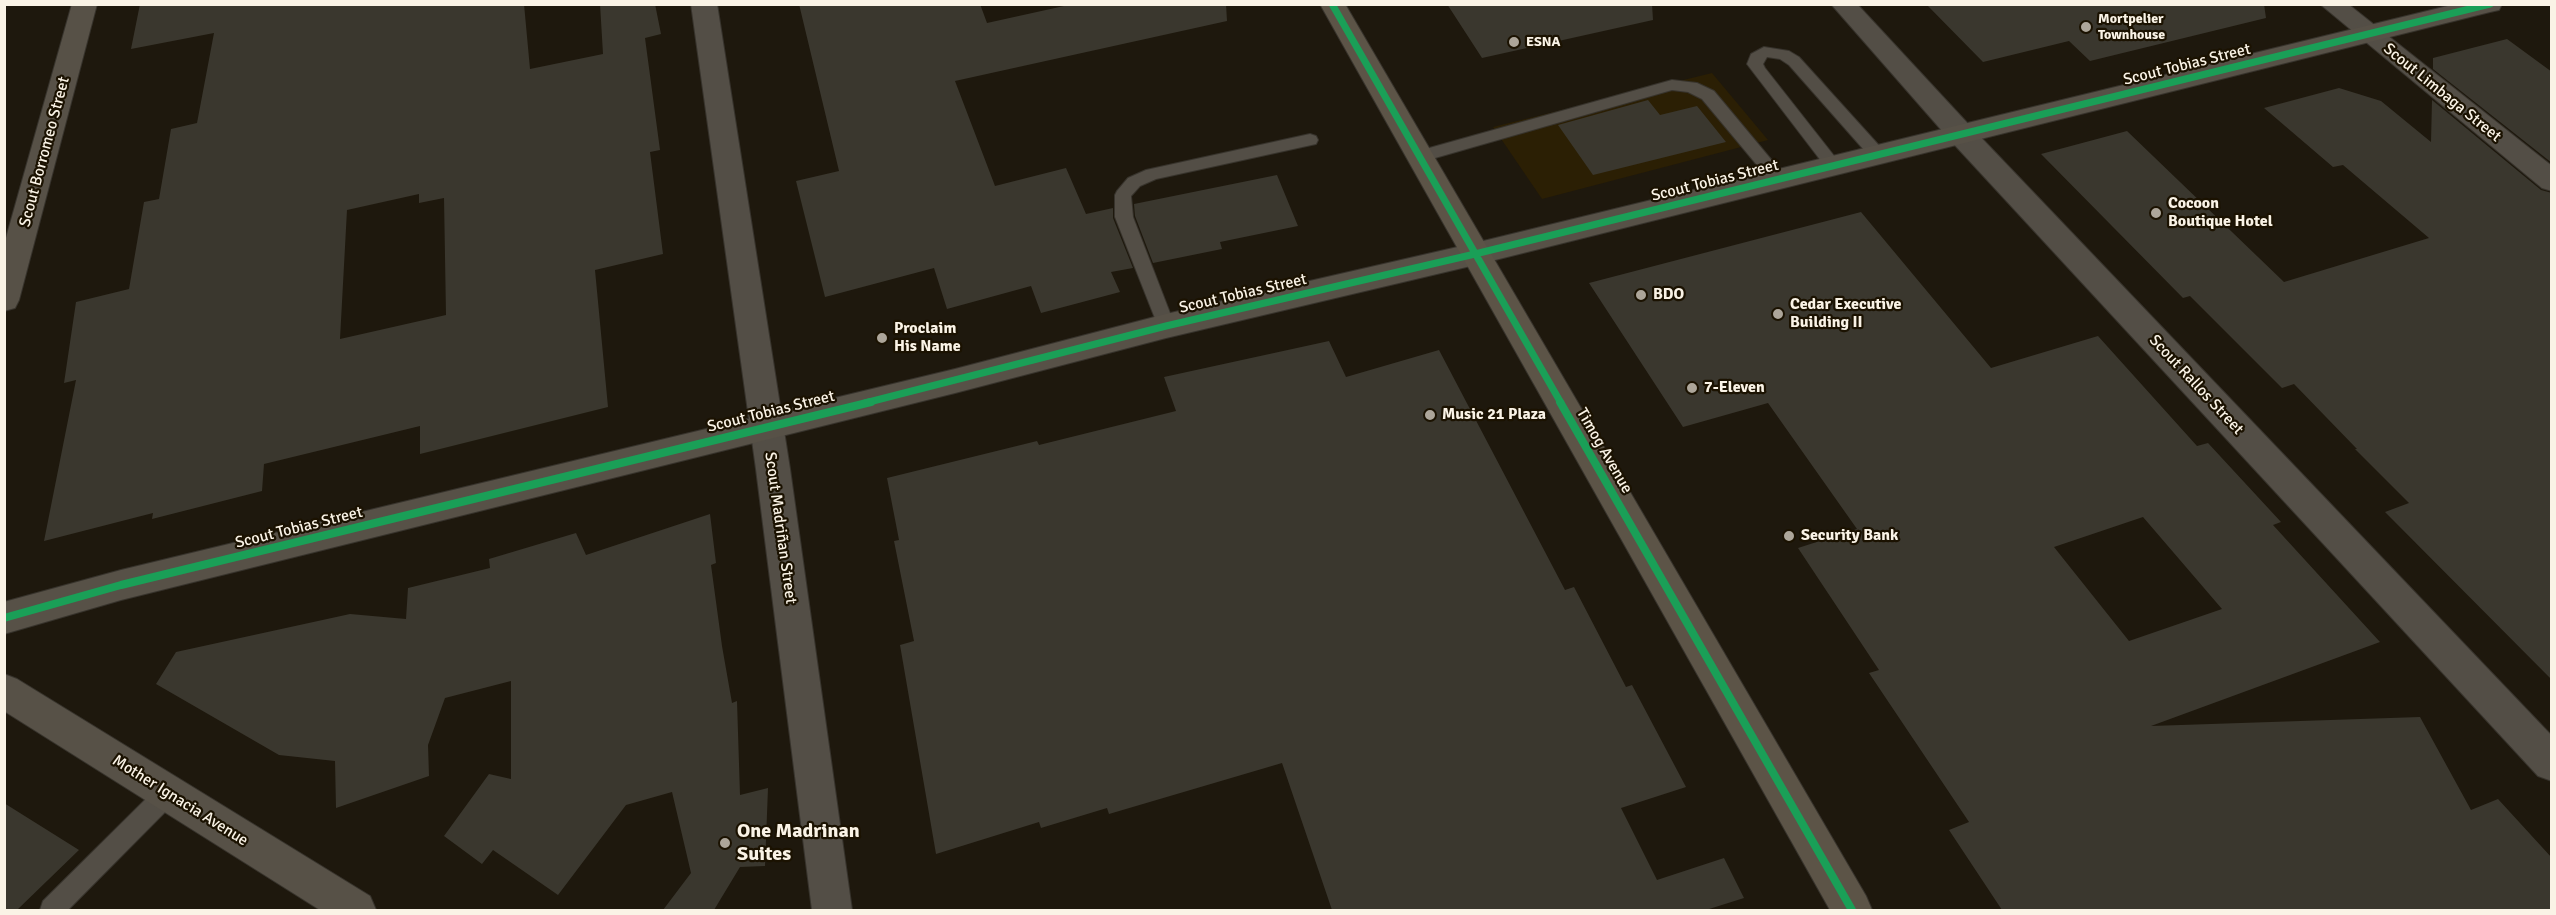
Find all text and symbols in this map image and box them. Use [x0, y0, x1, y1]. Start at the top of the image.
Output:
place label: Mortpelier Townhouse [2098, 11, 2165, 44]
marker: Mortpelier Townhouse [2079, 20, 2093, 34]
place label: ESNA [1526, 34, 1560, 50]
marker: ESNA [1507, 35, 1521, 49]
street label: Scout Tobias Street [2121, 40, 2253, 90]
street label: Scout Limbaga Street [2379, 40, 2505, 146]
street label: Scout Borromeo Street [16, 75, 74, 229]
street label: Scout Tobias Street [1649, 156, 1781, 206]
place label: Cocoon Boutique Hotel [2168, 194, 2273, 232]
marker: Cocoon Boutique Hotel [2149, 206, 2163, 220]
street label: Scout Tobias Street [1177, 270, 1309, 318]
place label: BDO [1653, 285, 1684, 305]
marker: BDO [1634, 288, 1648, 302]
place label: Cedar Executive Building II [1790, 295, 1901, 333]
marker: Cedar Executive Building II [1771, 307, 1785, 321]
place label: Proclaim His Name [894, 319, 961, 357]
marker: Proclaim His Name [875, 331, 889, 345]
street label: Scout Rallos Street [2145, 331, 2247, 439]
place label: 7-Eleven [1704, 378, 1765, 398]
marker: 7-Eleven [1685, 381, 1699, 395]
street label: Scout Tobias Street [705, 387, 837, 437]
place label: Music 21 Plaza [1442, 405, 1546, 425]
street label: Timog Avenue [1572, 405, 1636, 497]
marker: Music 21 Plaza [1423, 408, 1437, 422]
street label: Scout Madriñan Street [760, 451, 800, 605]
street label: Scout Tobias Street [233, 503, 365, 553]
place label: Security Bank [1801, 526, 1898, 546]
marker: Security Bank [1782, 529, 1796, 543]
street label: Mother Ignacia Avenue [109, 751, 251, 851]
place label: One Madrinan Suites [737, 820, 860, 867]
marker: One Madrinan Suites [718, 836, 732, 850]

